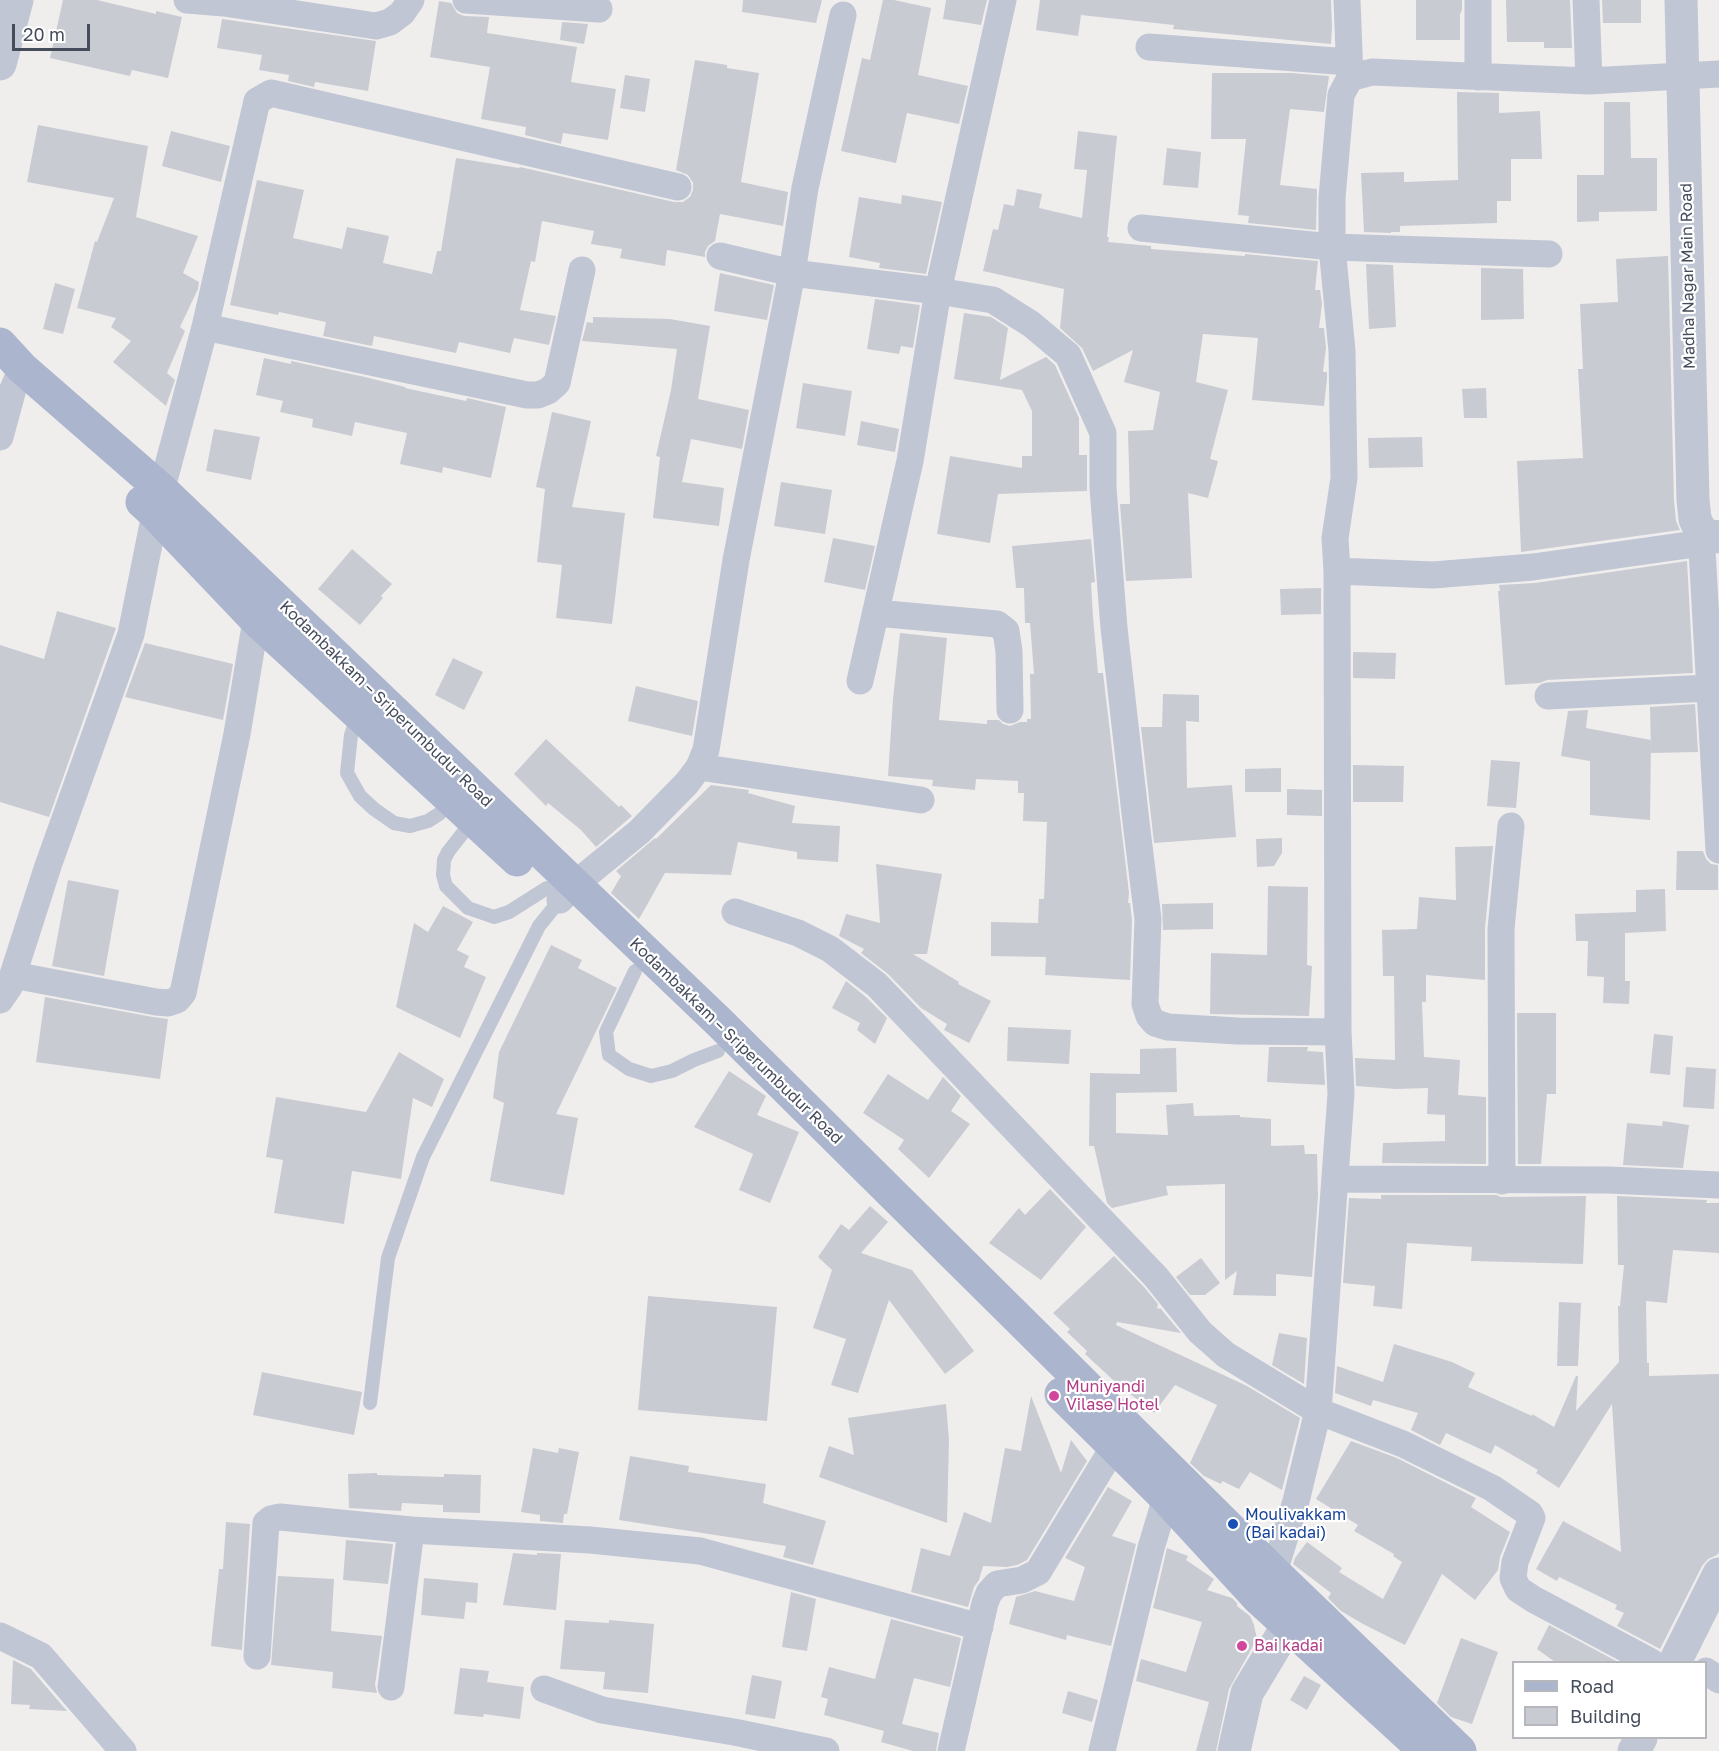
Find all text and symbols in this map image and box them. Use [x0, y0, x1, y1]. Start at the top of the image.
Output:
scale bar [15, 12, 93, 50]
text: 20 m [23, 23, 65, 45]
street label: Madha Nagar Main Road [1677, 183, 1699, 369]
street label: Kodambakkam – Sriperumbudur Road [276, 597, 496, 811]
street label: Kodambakkam – Sriperumbudur Road [626, 934, 846, 1148]
place label: Muniyandi Vilase Hotel [1066, 1377, 1159, 1415]
marker: Muniyandi Vilase Hotel [1047, 1389, 1061, 1403]
place label: Moulivakkam (Bai kadai) [1245, 1505, 1346, 1543]
marker: Moulivakkam (Bai kadai) [1226, 1517, 1240, 1531]
place label: Bai kadai [1254, 1636, 1323, 1656]
marker: Bai kadai [1235, 1639, 1249, 1653]
legend [1512, 1661, 1707, 1739]
text: Road [1570, 1675, 1614, 1697]
text: Building [1570, 1705, 1641, 1727]

